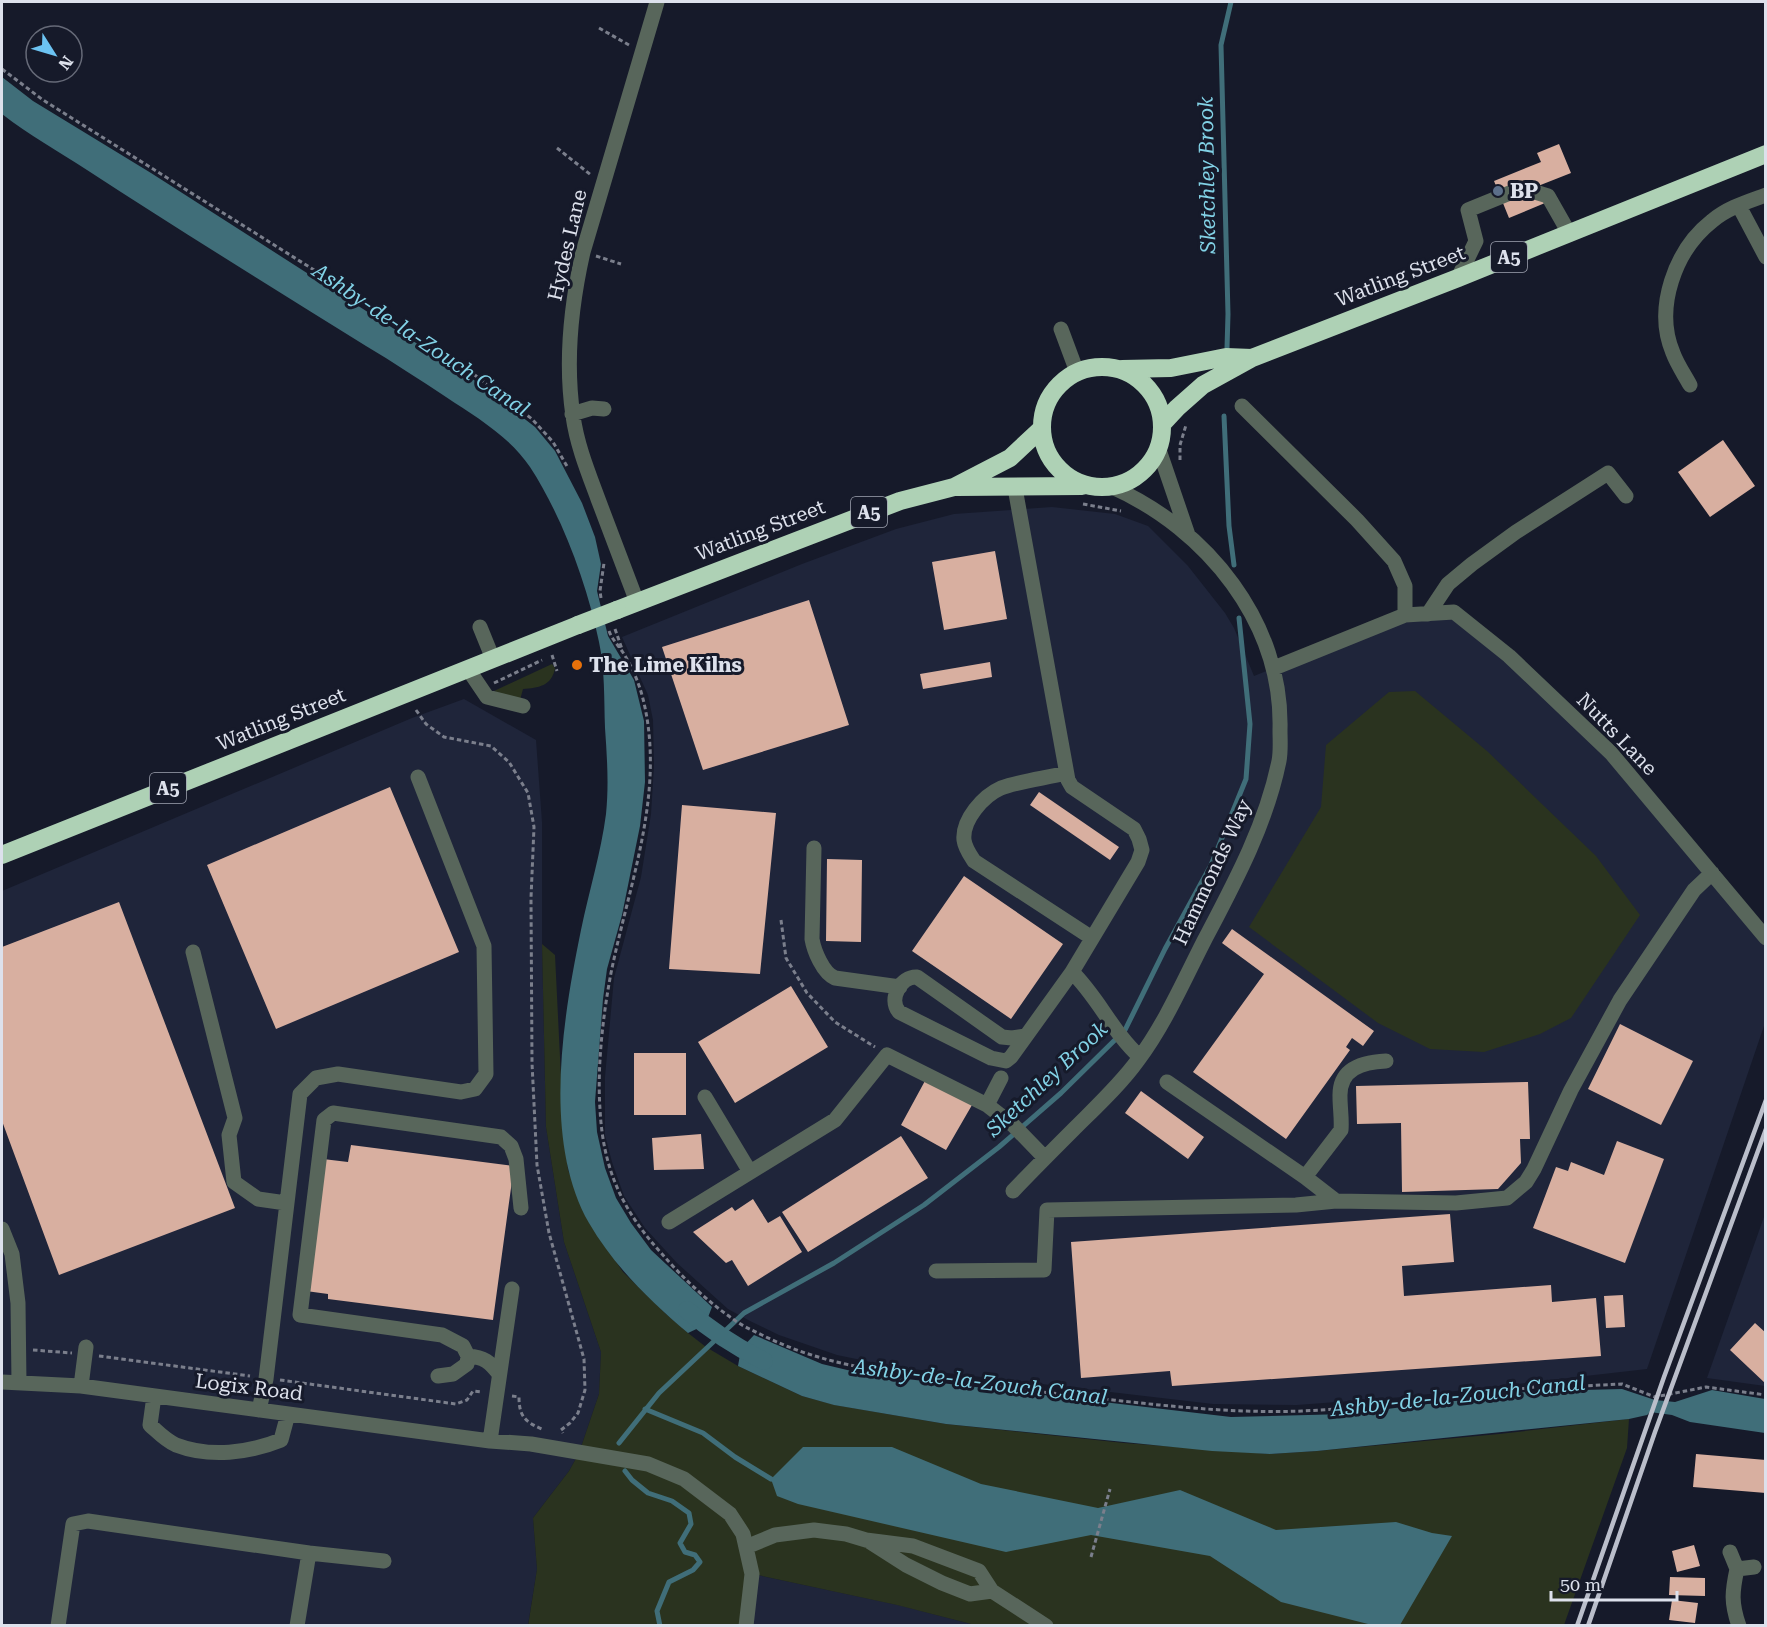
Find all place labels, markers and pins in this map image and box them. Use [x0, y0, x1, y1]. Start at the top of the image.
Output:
place label: BP [1510, 179, 1538, 203]
marker: BP [1491, 184, 1505, 198]
place label: The Lime Kilns [589, 653, 742, 677]
marker: The Lime Kilns [570, 658, 584, 672]

